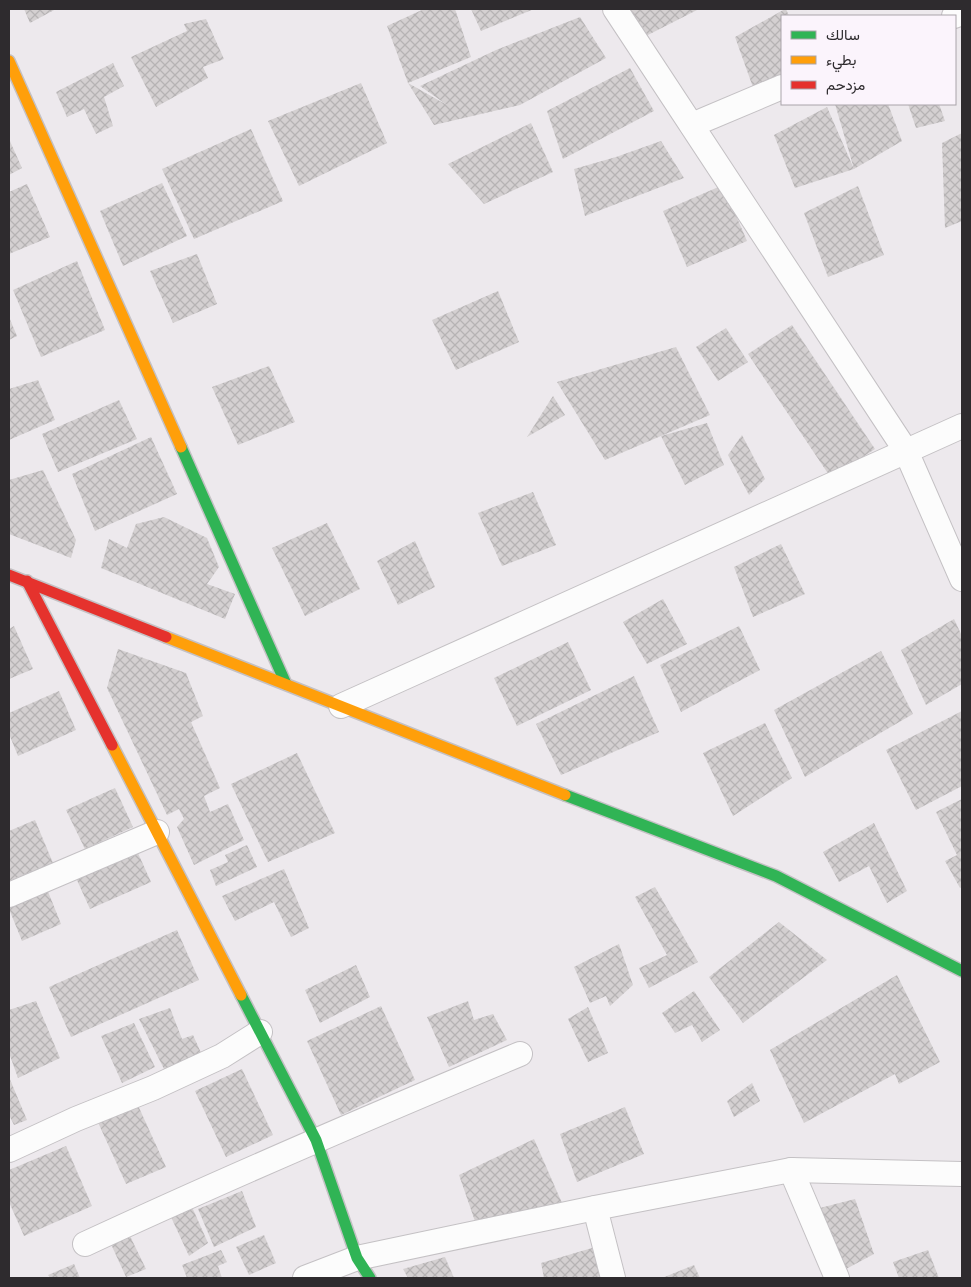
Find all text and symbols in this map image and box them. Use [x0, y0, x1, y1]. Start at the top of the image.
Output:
legend [781, 15, 956, 105]
text: سالك [826, 24, 860, 44]
text: بطيء [826, 49, 856, 73]
text: مزدحم [826, 74, 865, 95]

